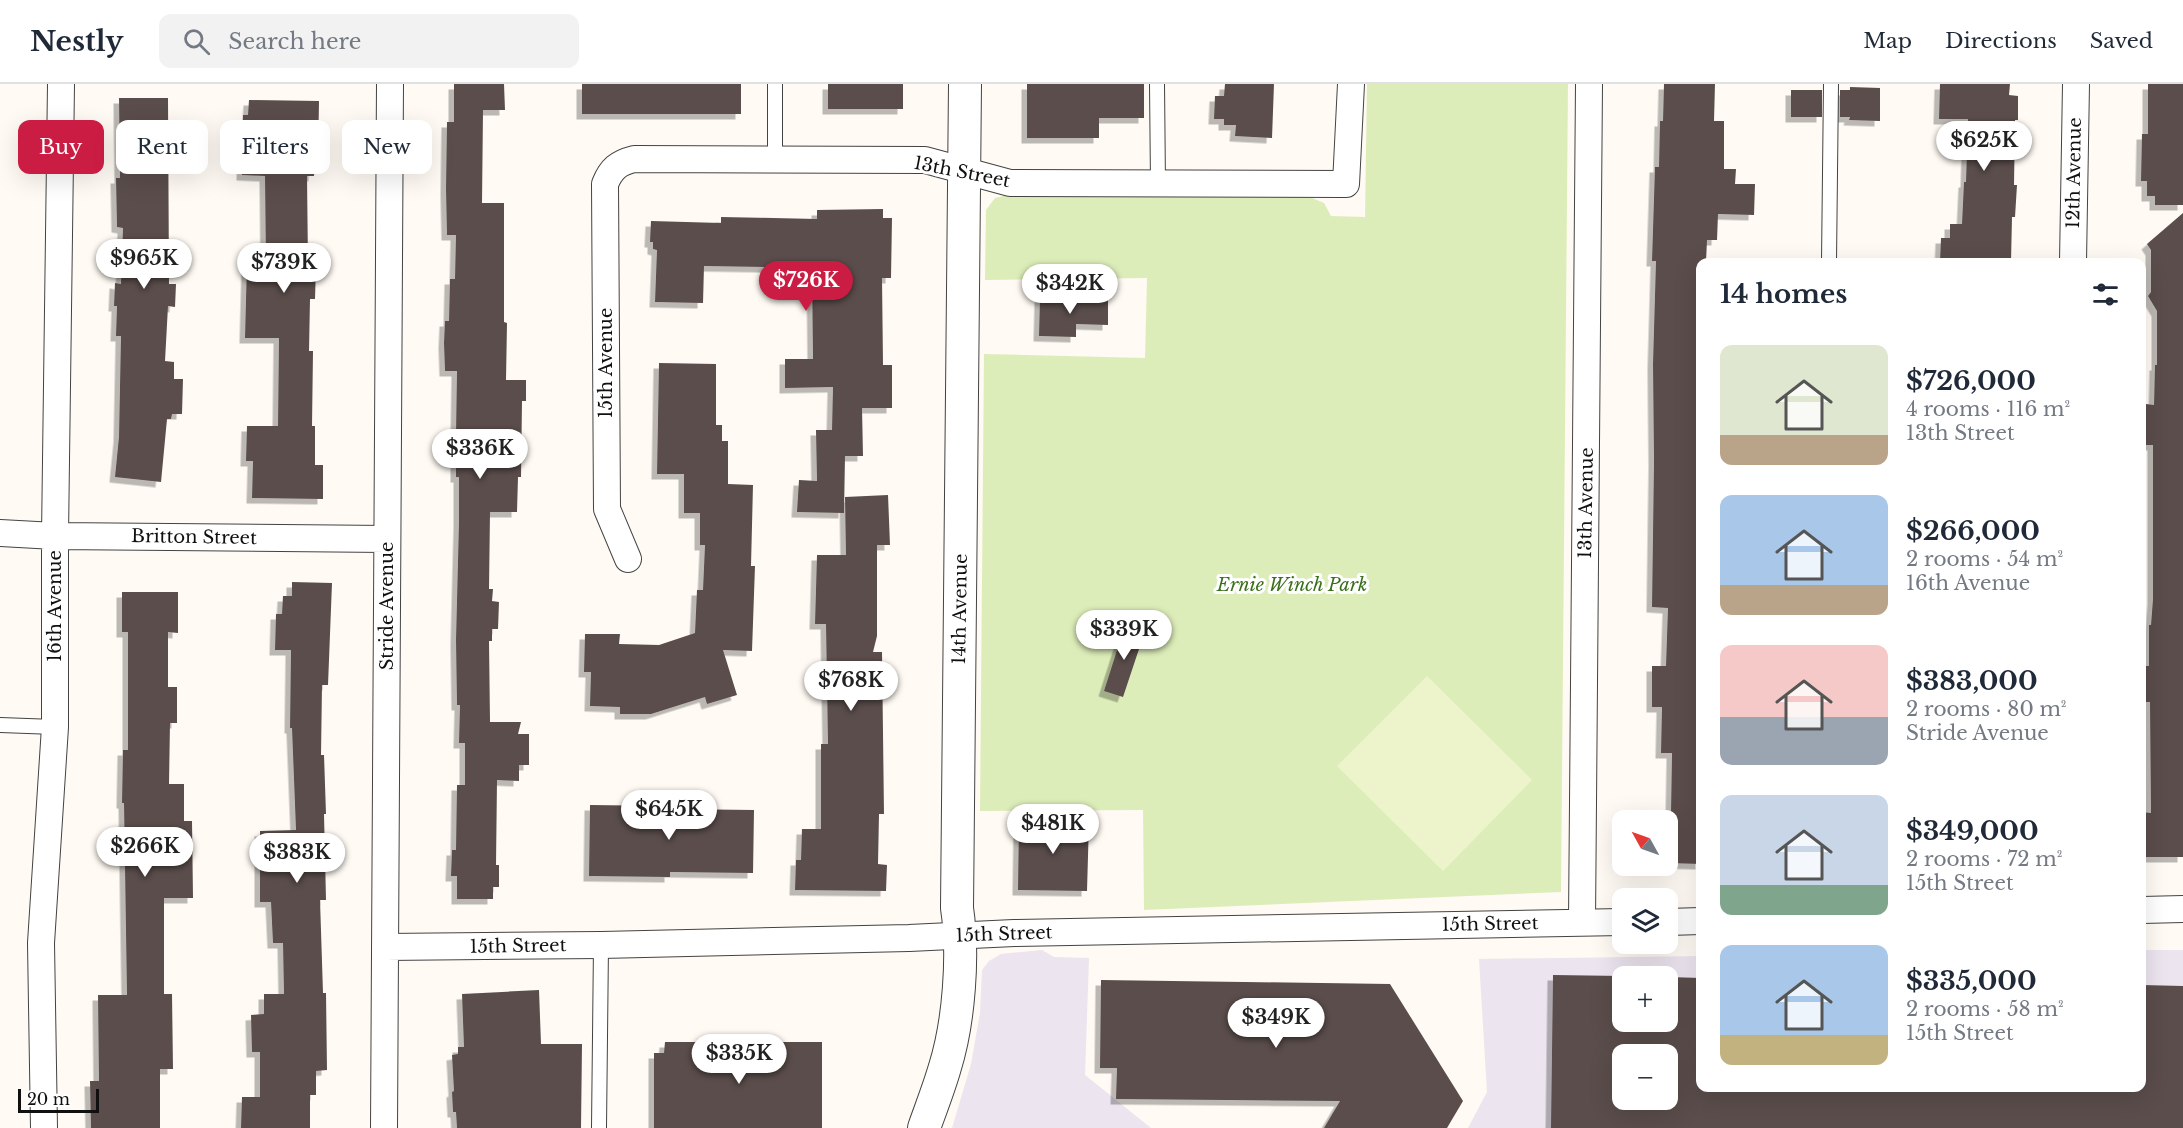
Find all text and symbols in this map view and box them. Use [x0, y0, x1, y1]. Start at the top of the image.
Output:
search box [159, 14, 579, 68]
text: Nestly [30, 24, 123, 59]
icon: search [180, 25, 213, 58]
text: Search here [228, 28, 361, 55]
text: Map [1863, 28, 1912, 54]
text: Directions [1945, 28, 2057, 54]
text: Saved [2090, 28, 2153, 54]
street label: 12th Avenue [2062, 117, 2086, 229]
chip: Buy [18, 120, 104, 174]
chip: Rent [116, 120, 208, 174]
chip: Filters [220, 120, 330, 174]
chip: New [342, 120, 432, 174]
pin: $625K [1942, 121, 2026, 172]
text: $625K [1950, 128, 2018, 152]
street label: 13th Street [912, 152, 1012, 192]
pin: $965K [102, 239, 186, 290]
pin: $739K [242, 243, 326, 294]
text: $965K [110, 246, 178, 270]
text: $739K [251, 250, 317, 274]
pin: $726K [764, 261, 848, 312]
pin: $342K [1028, 264, 1112, 315]
text: $726K [773, 268, 839, 292]
text: $342K [1036, 271, 1104, 295]
text: 14 homes [1720, 278, 1847, 310]
icon: filters [2089, 278, 2122, 311]
street label: 15th Avenue [595, 308, 617, 418]
text: $726,000 [1906, 365, 2036, 397]
icon: home [1768, 369, 1840, 441]
text: 4 rooms · 116 m² [1906, 397, 2070, 421]
text: 13th Street [1906, 421, 2014, 445]
pin: $336K [438, 429, 522, 480]
text: $336K [446, 436, 514, 460]
street label: 13th Avenue [1574, 447, 1598, 559]
text: $266,000 [1906, 515, 2040, 547]
icon: home [1768, 519, 1840, 591]
street label: Britton Street [131, 525, 257, 549]
street label: Stride Avenue [376, 542, 398, 670]
text: 2 rooms · 54 m² [1906, 547, 2063, 571]
street label: 16th Avenue [44, 550, 66, 662]
street label: 14th Avenue [948, 553, 972, 665]
text: 16th Avenue [1906, 571, 2030, 595]
park label: Ernie Winch Park [1216, 574, 1367, 596]
pin: $339K [1082, 610, 1166, 661]
text: $339K [1090, 617, 1158, 641]
pin: $768K [809, 661, 893, 712]
text: $383,000 [1906, 665, 2038, 697]
text: $768K [818, 668, 884, 692]
icon: home [1768, 669, 1840, 741]
text: 2 rooms · 80 m² [1906, 697, 2067, 721]
text: Stride Avenue [1906, 721, 2049, 745]
pin: $645K [627, 790, 711, 841]
text: $645K [635, 797, 703, 821]
pin: $481K [1011, 804, 1095, 855]
north arrow [1612, 810, 1678, 876]
map controls [1612, 810, 1678, 1110]
text: $481K [1021, 811, 1085, 835]
text: $349,000 [1906, 815, 2039, 847]
icon: home [1768, 819, 1840, 891]
pin: $266K [103, 827, 187, 878]
pin: $383K [255, 833, 339, 884]
text: $266K [110, 834, 180, 858]
text: $383K [263, 840, 331, 864]
text: 2 rooms · 72 m² [1906, 847, 2063, 871]
text: 15th Street [1906, 871, 2014, 895]
button: layers [1612, 888, 1678, 954]
street label: 15th Street [1441, 912, 1539, 936]
street label: 15th Street [955, 921, 1053, 947]
street label: 15th Street [469, 934, 567, 958]
text: $335,000 [1906, 965, 2037, 997]
button: + [1612, 966, 1678, 1032]
icon: home [1768, 969, 1840, 1041]
text: 2 rooms · 58 m² [1906, 997, 2064, 1021]
pin: $349K [1234, 998, 1318, 1049]
text: $349K [1242, 1005, 1310, 1029]
text: 15th Street [1906, 1021, 2014, 1045]
pin: $335K [697, 1034, 781, 1085]
text: $335K [706, 1041, 772, 1065]
button: − [1612, 1044, 1678, 1110]
scale bar [18, 1086, 99, 1114]
text: 20 m [27, 1089, 70, 1109]

